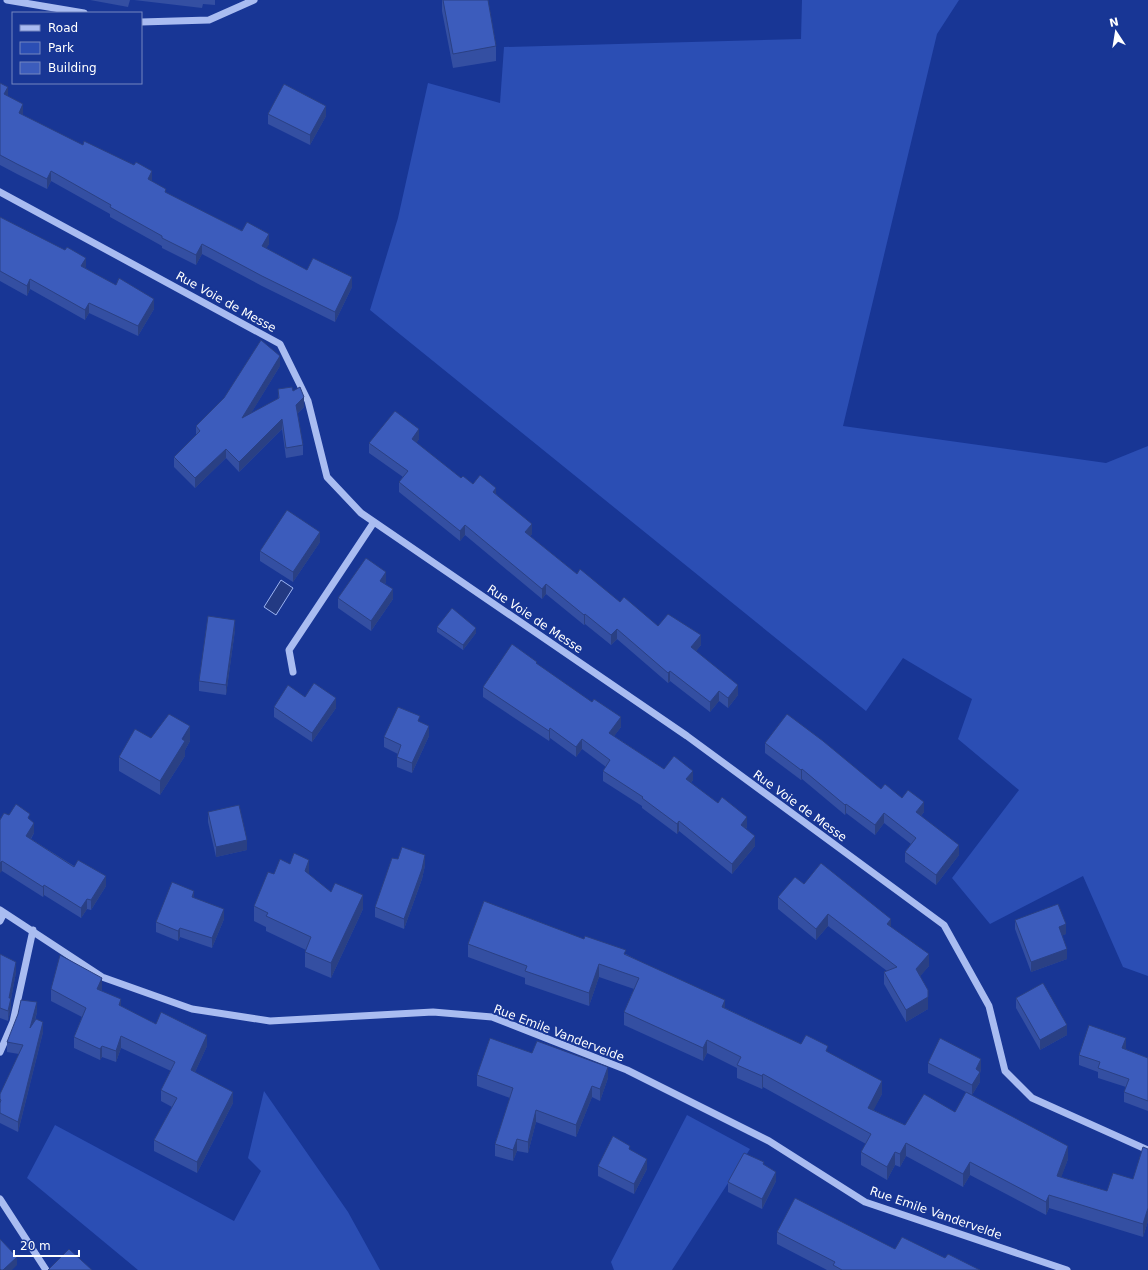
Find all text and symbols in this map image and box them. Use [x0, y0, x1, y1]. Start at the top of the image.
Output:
legend [12, 12, 142, 84]
north arrow [1096, 12, 1136, 52]
text: N [1108, 15, 1120, 30]
text: Road [48, 21, 78, 35]
text: Park [48, 41, 74, 55]
text: Building [48, 61, 97, 75]
street label: Rue Voie de Messe [174, 269, 278, 335]
street label: Rue Voie de Messe [485, 582, 585, 656]
street label: Rue Voie de Messe [750, 767, 850, 845]
street label: Rue Emile Vandervelde [492, 1002, 626, 1064]
street label: Rue Emile Vandervelde [868, 1184, 1004, 1242]
scale bar [14, 1232, 79, 1258]
text: 20 m [20, 1239, 51, 1253]

